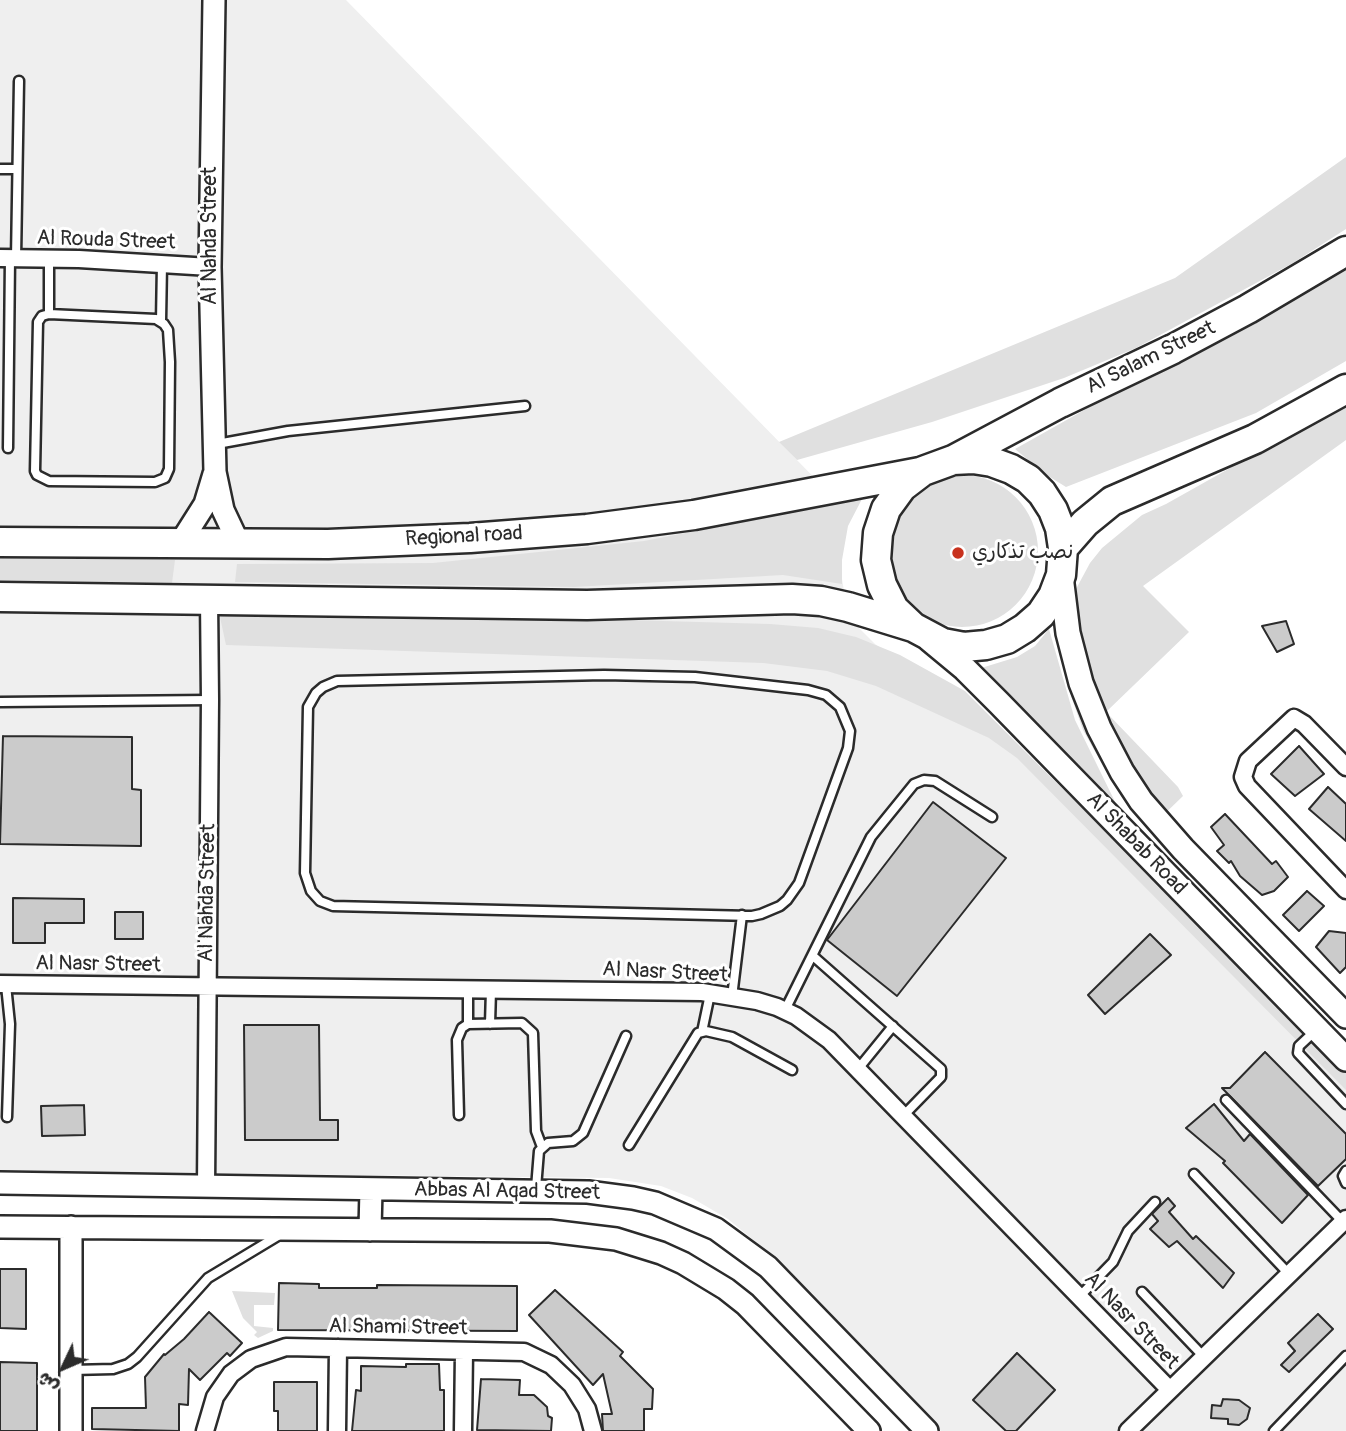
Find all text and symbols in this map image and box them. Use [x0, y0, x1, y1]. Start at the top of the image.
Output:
street label: Al Nahda Street [198, 167, 224, 305]
street label: Al Rouda Street [36, 226, 176, 256]
street label: Al Salam Street [1083, 316, 1219, 400]
street label: Regional road [405, 521, 523, 553]
place label: نصب تذكاري [972, 540, 1073, 566]
marker: نصب تذكاري [950, 545, 966, 561]
street label: Al Shabab Road [1081, 787, 1191, 901]
street label: Al Nahda Street [194, 824, 222, 962]
street label: Al Nasr Street [35, 951, 161, 979]
street label: Al Nasr Street [602, 957, 728, 989]
street label: Abbas Al Aqad Street [414, 1178, 600, 1206]
street label: Al Nasr Street [1078, 1267, 1184, 1375]
street label: Al Shami Street [328, 1314, 468, 1342]
north arrow [28, 1333, 98, 1403]
text: ش [32, 1367, 64, 1398]

